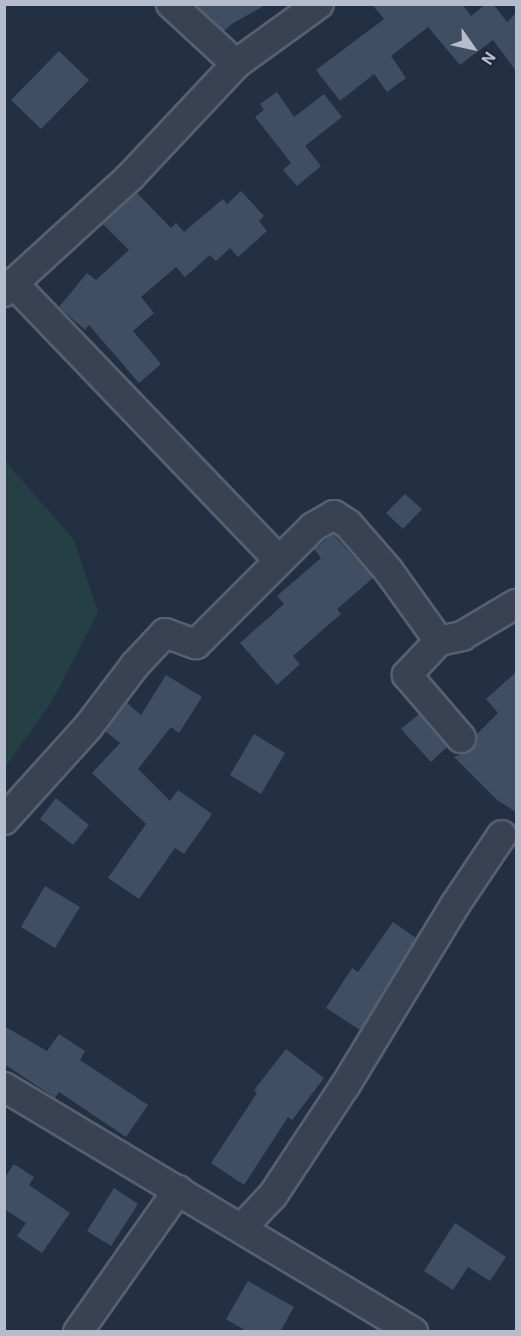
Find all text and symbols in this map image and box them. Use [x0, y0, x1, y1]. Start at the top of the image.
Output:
north arrow [443, 18, 503, 78]
text: N [477, 48, 499, 68]

